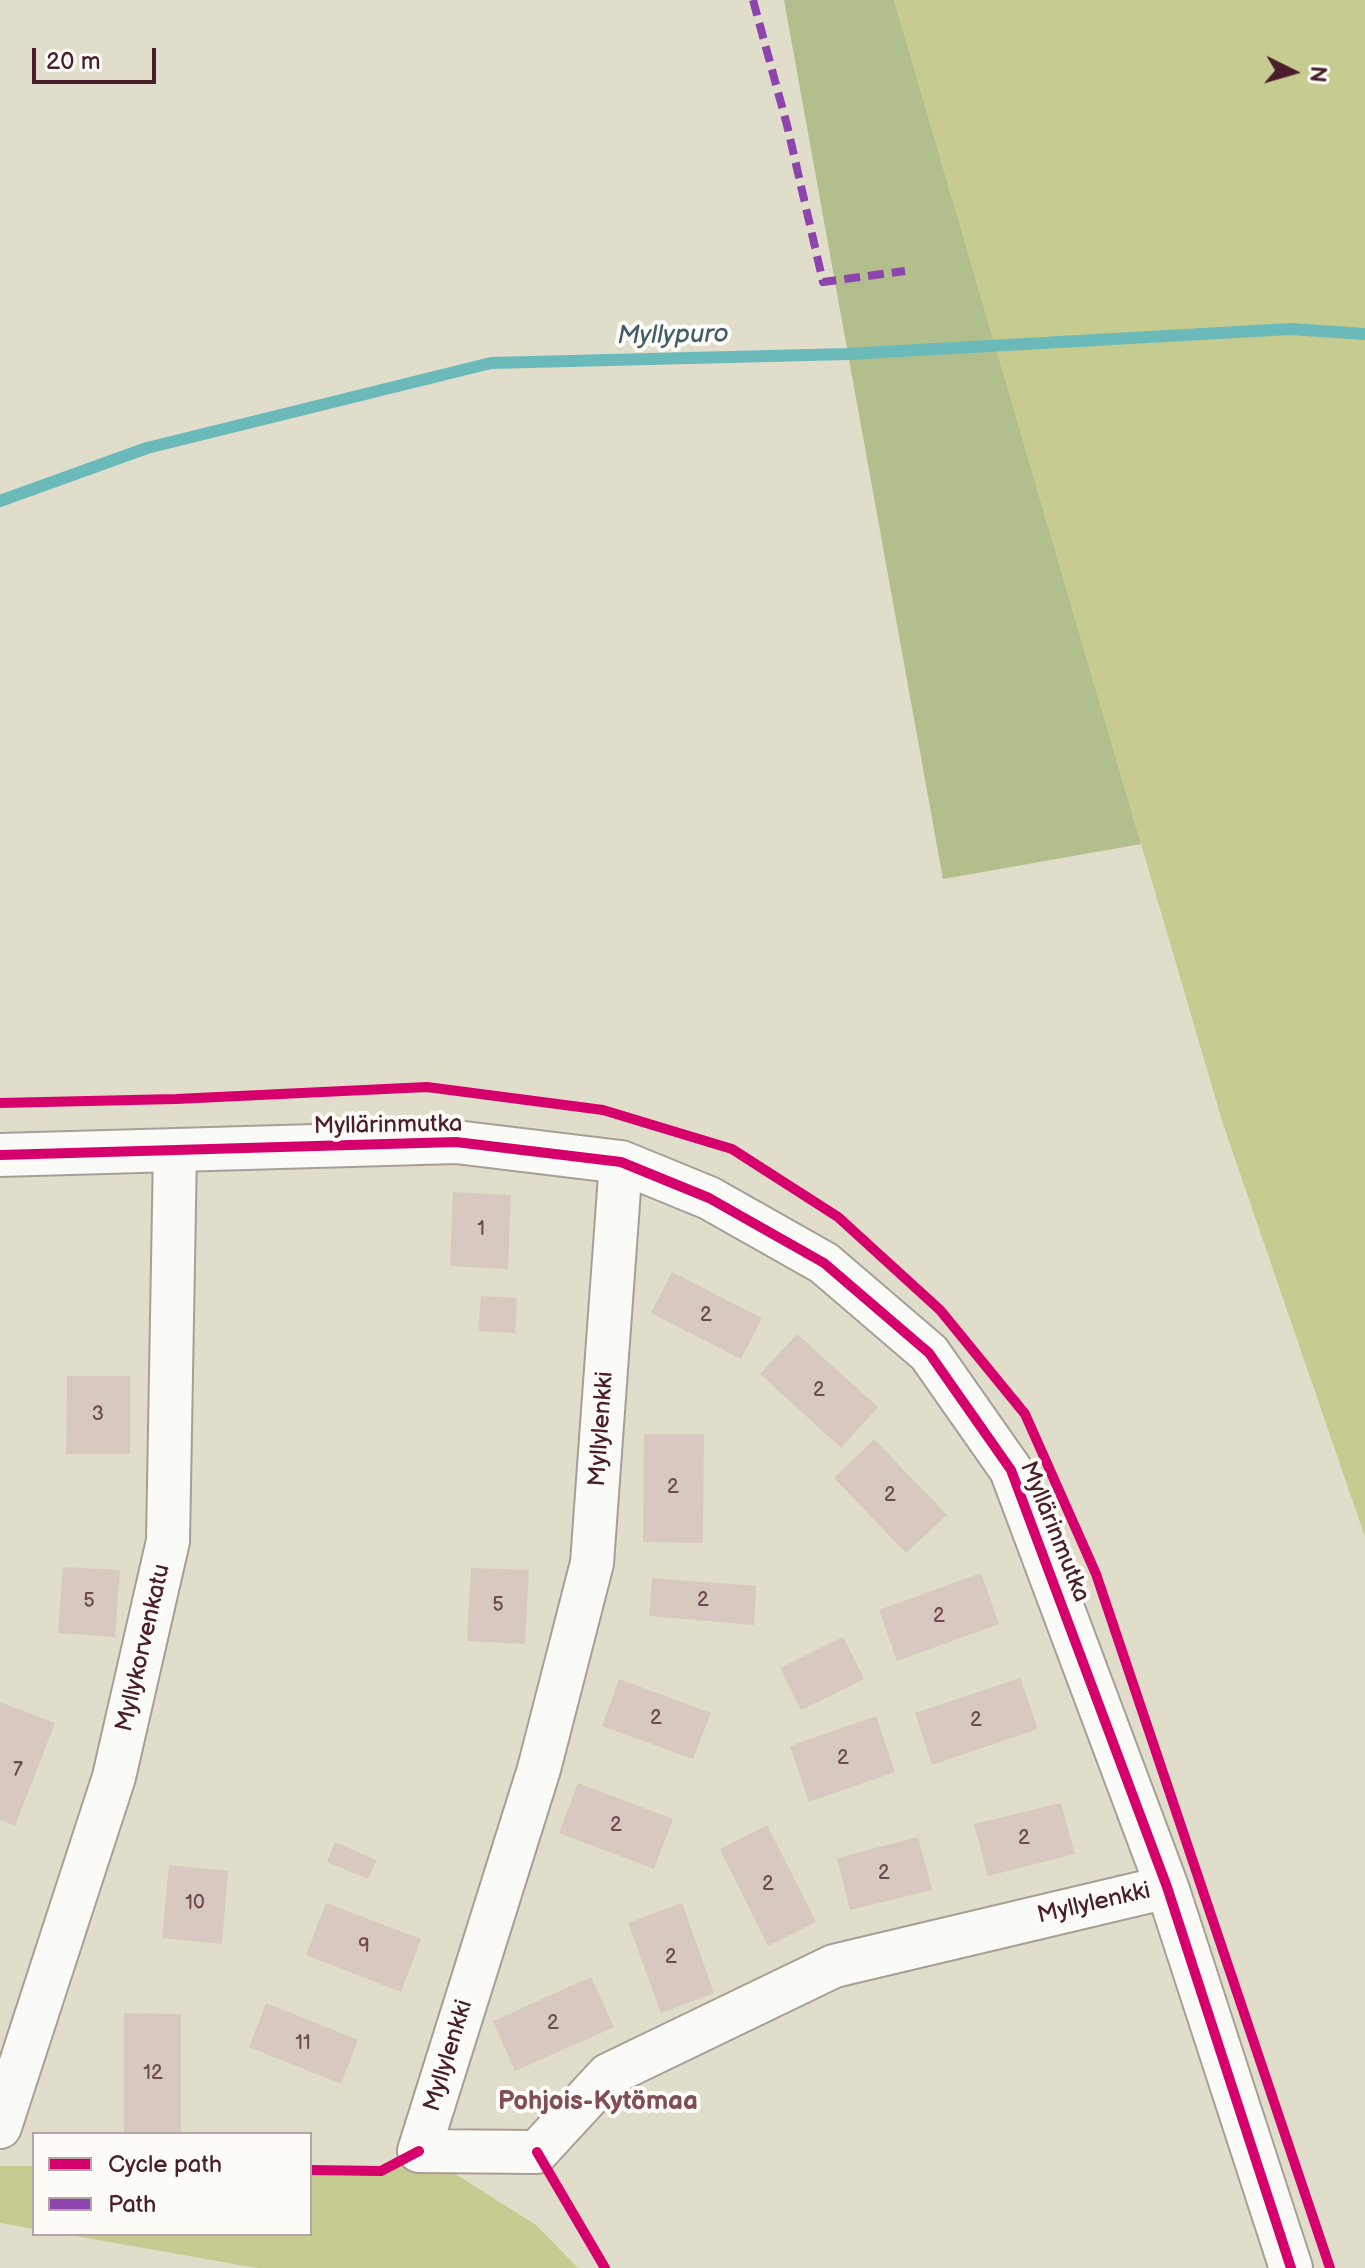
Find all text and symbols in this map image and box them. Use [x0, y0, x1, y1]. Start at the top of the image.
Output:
scale bar [36, 32, 160, 82]
north arrow [1253, 32, 1333, 112]
text: 20 m [46, 47, 101, 76]
text: N [1303, 65, 1332, 84]
water label: Myllypuro [617, 319, 729, 353]
street label: Myllärinmutka [313, 1110, 463, 1142]
house number: 1 [477, 1218, 485, 1242]
house number: 2 [700, 1304, 712, 1328]
street label: Myllylenkki [584, 1371, 620, 1487]
house number: 2 [813, 1379, 825, 1403]
house number: 3 [92, 1403, 104, 1427]
street label: Myllärinmutka [1013, 1458, 1095, 1606]
house number: 2 [667, 1476, 679, 1500]
house number: 2 [884, 1484, 896, 1508]
street label: Myllykorvenkatu [111, 1561, 177, 1735]
house number: 2 [697, 1589, 709, 1613]
house number: 5 [83, 1590, 95, 1614]
house number: 5 [492, 1594, 504, 1618]
house number: 2 [933, 1605, 945, 1629]
house number: 2 [650, 1707, 662, 1731]
house number: 2 [970, 1709, 982, 1733]
house number: 2 [837, 1747, 849, 1771]
house number: 7 [13, 1759, 23, 1783]
house number: 2 [610, 1814, 622, 1838]
house number: 2 [1018, 1827, 1030, 1851]
house number: 2 [878, 1862, 890, 1886]
house number: 2 [762, 1873, 774, 1897]
street label: Myllylenkki [1035, 1877, 1153, 1931]
house number: 10 [185, 1892, 205, 1916]
house number: 9 [358, 1935, 370, 1959]
house number: 2 [665, 1946, 677, 1970]
street label: Myllylenkki [418, 1997, 480, 2115]
house number: 2 [547, 2012, 559, 2036]
house number: 11 [295, 2032, 311, 2056]
house number: 12 [143, 2062, 163, 2086]
district label: Pohjois-Kytömaa [498, 2086, 698, 2118]
legend [32, 2132, 312, 2236]
text: Cycle path [108, 2150, 222, 2179]
text: Path [108, 2190, 156, 2219]

